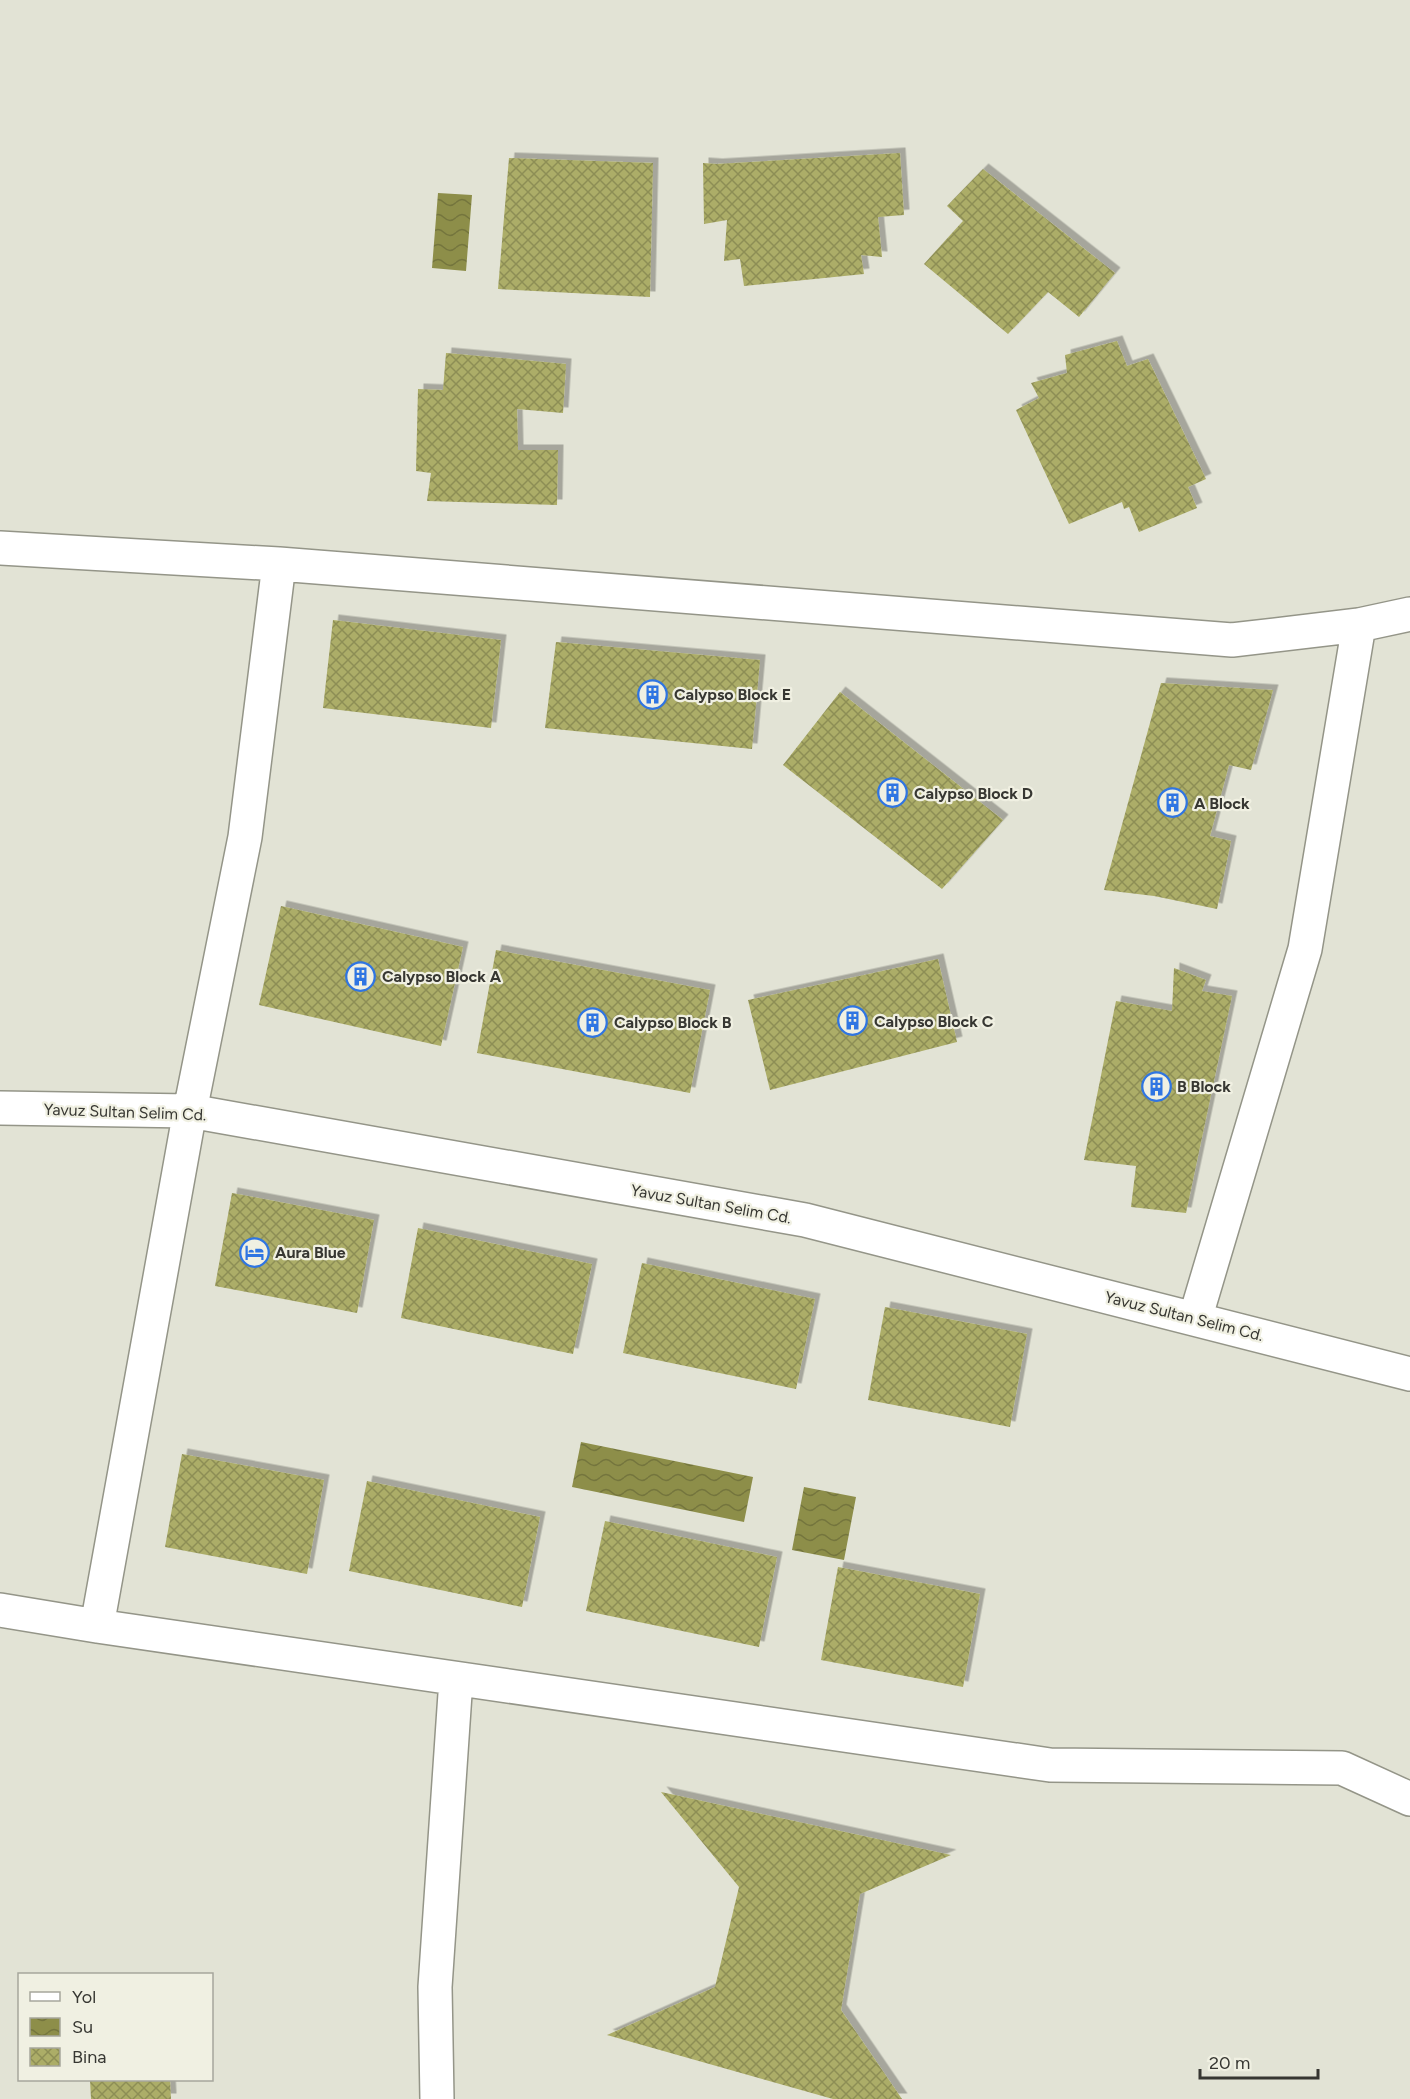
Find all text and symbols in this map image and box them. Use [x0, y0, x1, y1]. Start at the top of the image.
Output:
building icon: Calypso Block E [637, 678, 669, 710]
place label: Calypso Block E [674, 685, 791, 704]
building icon: Calypso Block D [877, 777, 909, 809]
place label: Calypso Block D [914, 784, 1033, 803]
building icon: A Block [1157, 787, 1189, 819]
place label: A Block [1194, 794, 1250, 813]
building icon: Calypso Block A [345, 960, 377, 992]
place label: Calypso Block A [382, 967, 502, 986]
building icon: Calypso Block C [837, 1005, 869, 1037]
building icon: Calypso Block B [577, 1006, 609, 1038]
place label: Calypso Block C [874, 1012, 994, 1031]
place label: Calypso Block B [614, 1013, 732, 1032]
building icon: B Block [1140, 1070, 1172, 1102]
place label: B Block [1177, 1077, 1231, 1096]
street label: Yavuz Sultan Selim Cd. [43, 1100, 207, 1124]
street label: Yavuz Sultan Selim Cd. [629, 1181, 793, 1227]
hotel icon: Aura Blue [238, 1236, 270, 1268]
place label: Aura Blue [275, 1243, 346, 1262]
street label: Yavuz Sultan Selim Cd. [1103, 1287, 1265, 1345]
legend [18, 1973, 213, 2081]
text: Yol [72, 1986, 96, 2008]
text: Su [72, 2016, 93, 2038]
scale bar [1200, 2042, 1318, 2080]
text: Bina [72, 2046, 106, 2068]
text: 20 m [1209, 2052, 1250, 2074]

